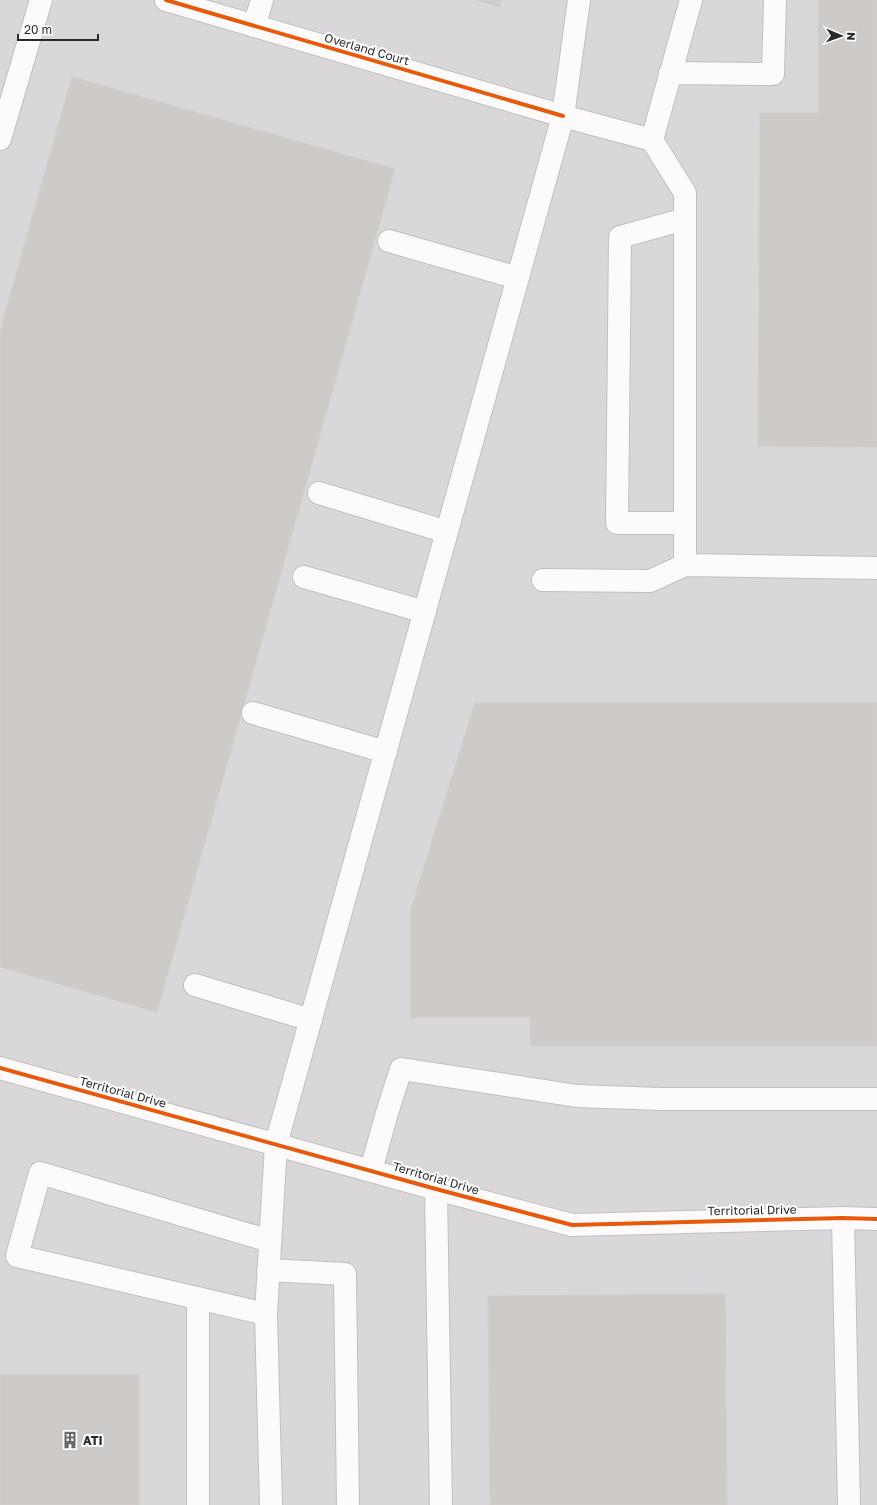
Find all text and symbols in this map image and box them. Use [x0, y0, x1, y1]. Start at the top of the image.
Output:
scale bar [18, 16, 98, 42]
north arrow [821, 16, 861, 56]
text: 20 m [24, 22, 52, 37]
street label: Overland Court [323, 30, 411, 68]
text: N [845, 32, 858, 41]
street label: Territorial Drive [78, 1073, 168, 1111]
street label: Territorial Drive [391, 1159, 481, 1198]
street label: Territorial Drive [707, 1202, 797, 1218]
building icon: ATI [60, 1430, 80, 1450]
place label: ATI [83, 1433, 103, 1448]

